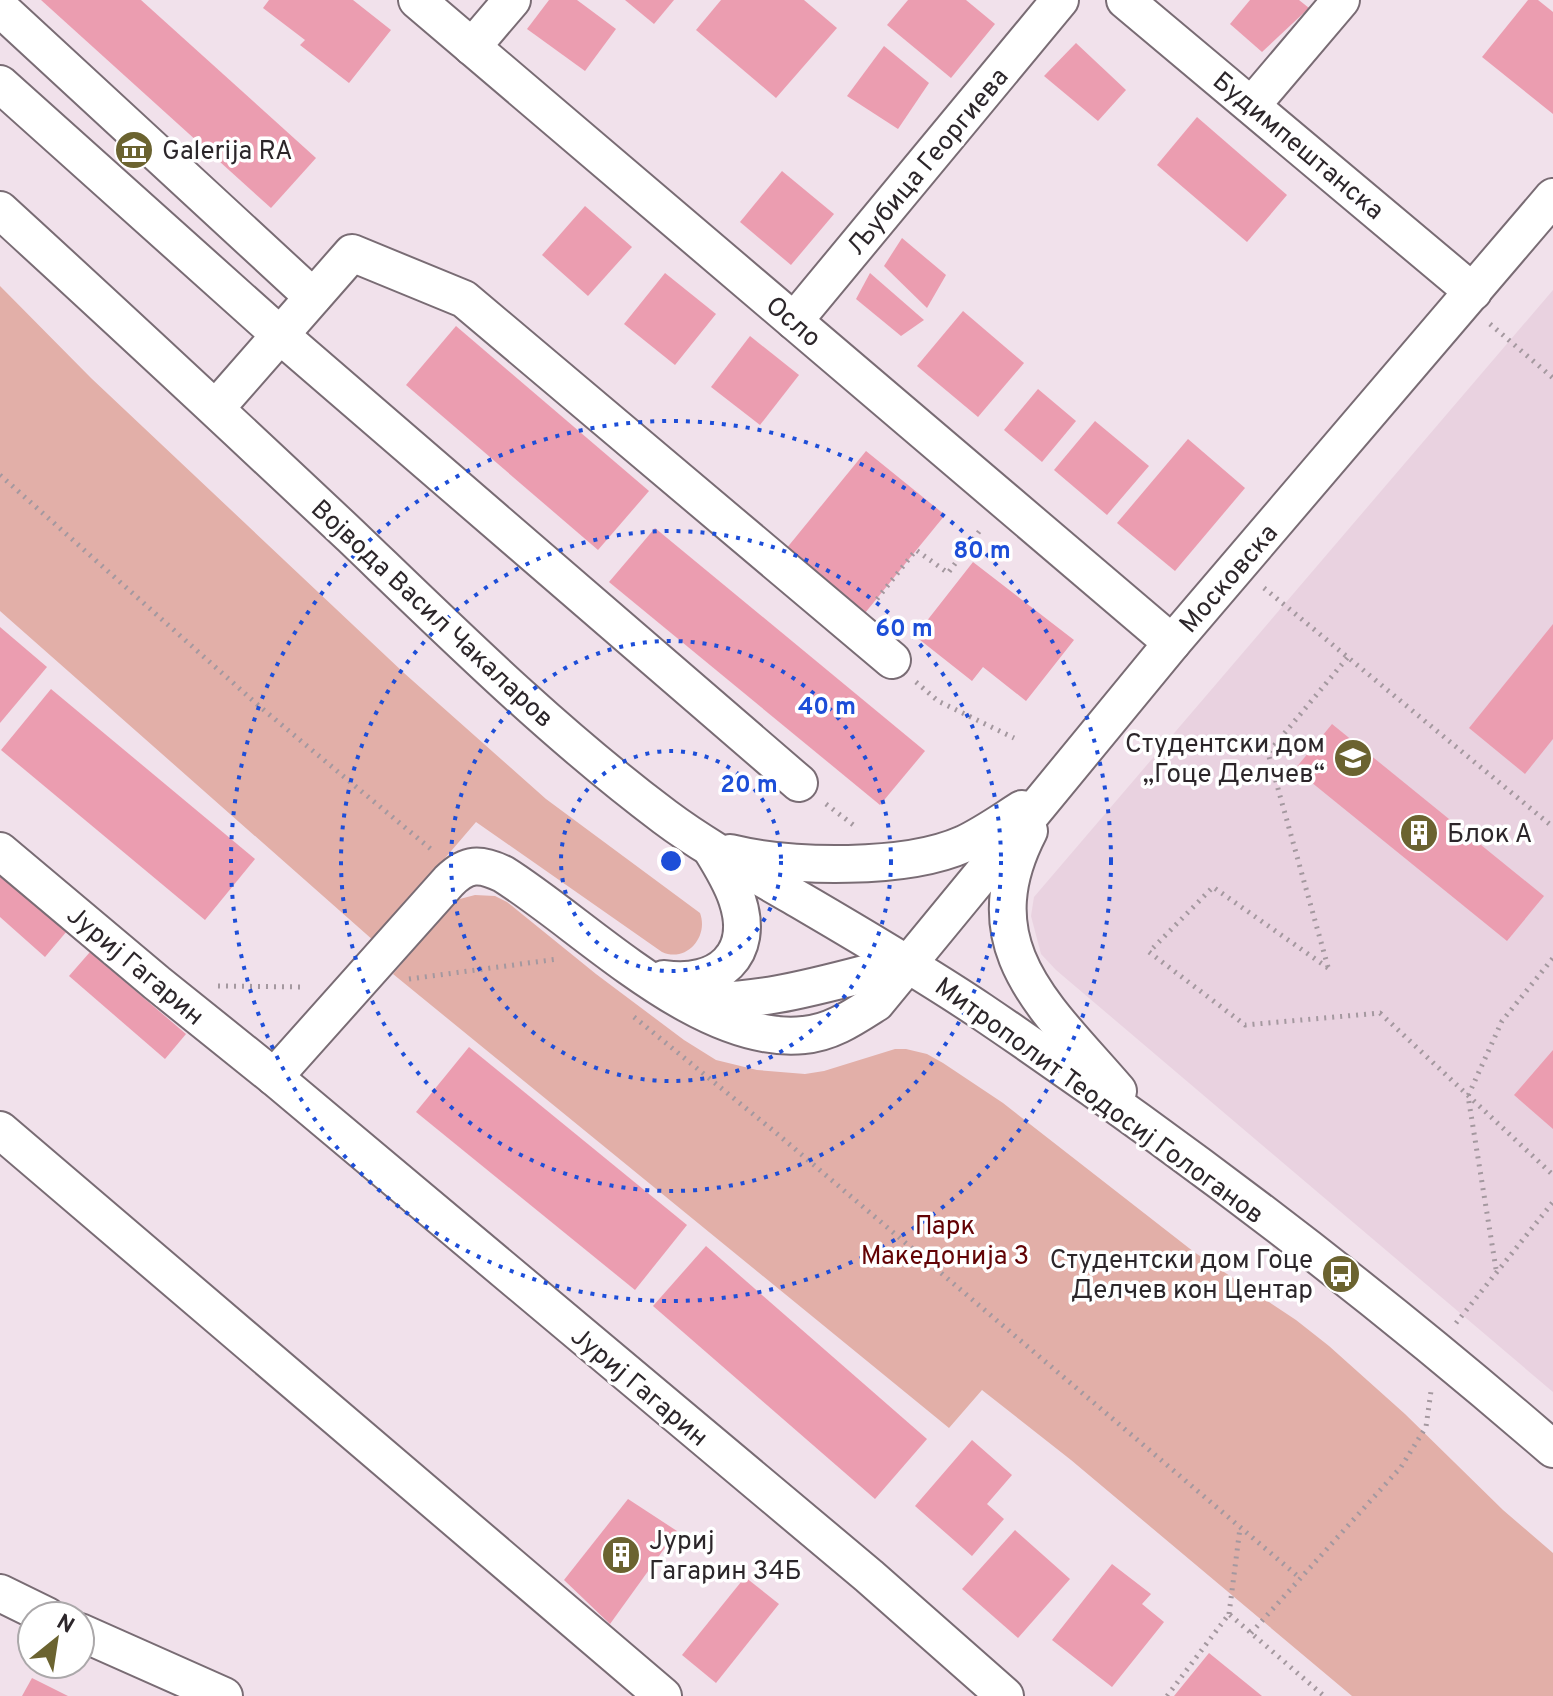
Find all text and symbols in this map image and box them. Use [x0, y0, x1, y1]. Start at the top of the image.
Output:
street label: Љубица Георгиева [841, 62, 1017, 263]
street label: Будимпештанска [1205, 66, 1390, 228]
museum icon: Galerija RA [113, 129, 155, 171]
place label: Galerija RA [162, 136, 293, 169]
street label: Осло [758, 290, 827, 356]
street label: Војвода Васил Чакаларов [303, 494, 560, 736]
street label: Московска [1173, 518, 1286, 641]
text: 80 m [953, 537, 1011, 567]
text: 60 m [875, 615, 933, 645]
text: 40 m [798, 693, 856, 723]
place label: Студентски дом „Гоце Делчев“ [1125, 729, 1325, 792]
school or university icon: Студентски дом „Гоце Делчев“ [1332, 737, 1374, 779]
text: 20 m [720, 771, 778, 801]
building icon: Блок А [1398, 812, 1440, 854]
place label: Блок А [1447, 819, 1532, 852]
centre of rings [657, 847, 685, 875]
street label: Јуриј Гагарин [59, 900, 210, 1034]
street label: Митрополит Теодосиј Гологанов [927, 971, 1270, 1233]
park label: Парк Македонија 3 [861, 1211, 1029, 1274]
place label: Студентски дом Гоце Делчев кон Центар [1050, 1245, 1313, 1308]
bus stop icon: Студентски дом Гоце Делчев кон Центар [1320, 1253, 1362, 1295]
street label: Јуриј Гагарин [563, 1321, 714, 1455]
place label: Јуриј Гагарин 34Б [649, 1526, 802, 1589]
building icon: Јуриј Гагарин 34Б [600, 1534, 642, 1576]
north arrow [16, 1600, 96, 1680]
text: N [51, 1609, 78, 1640]

